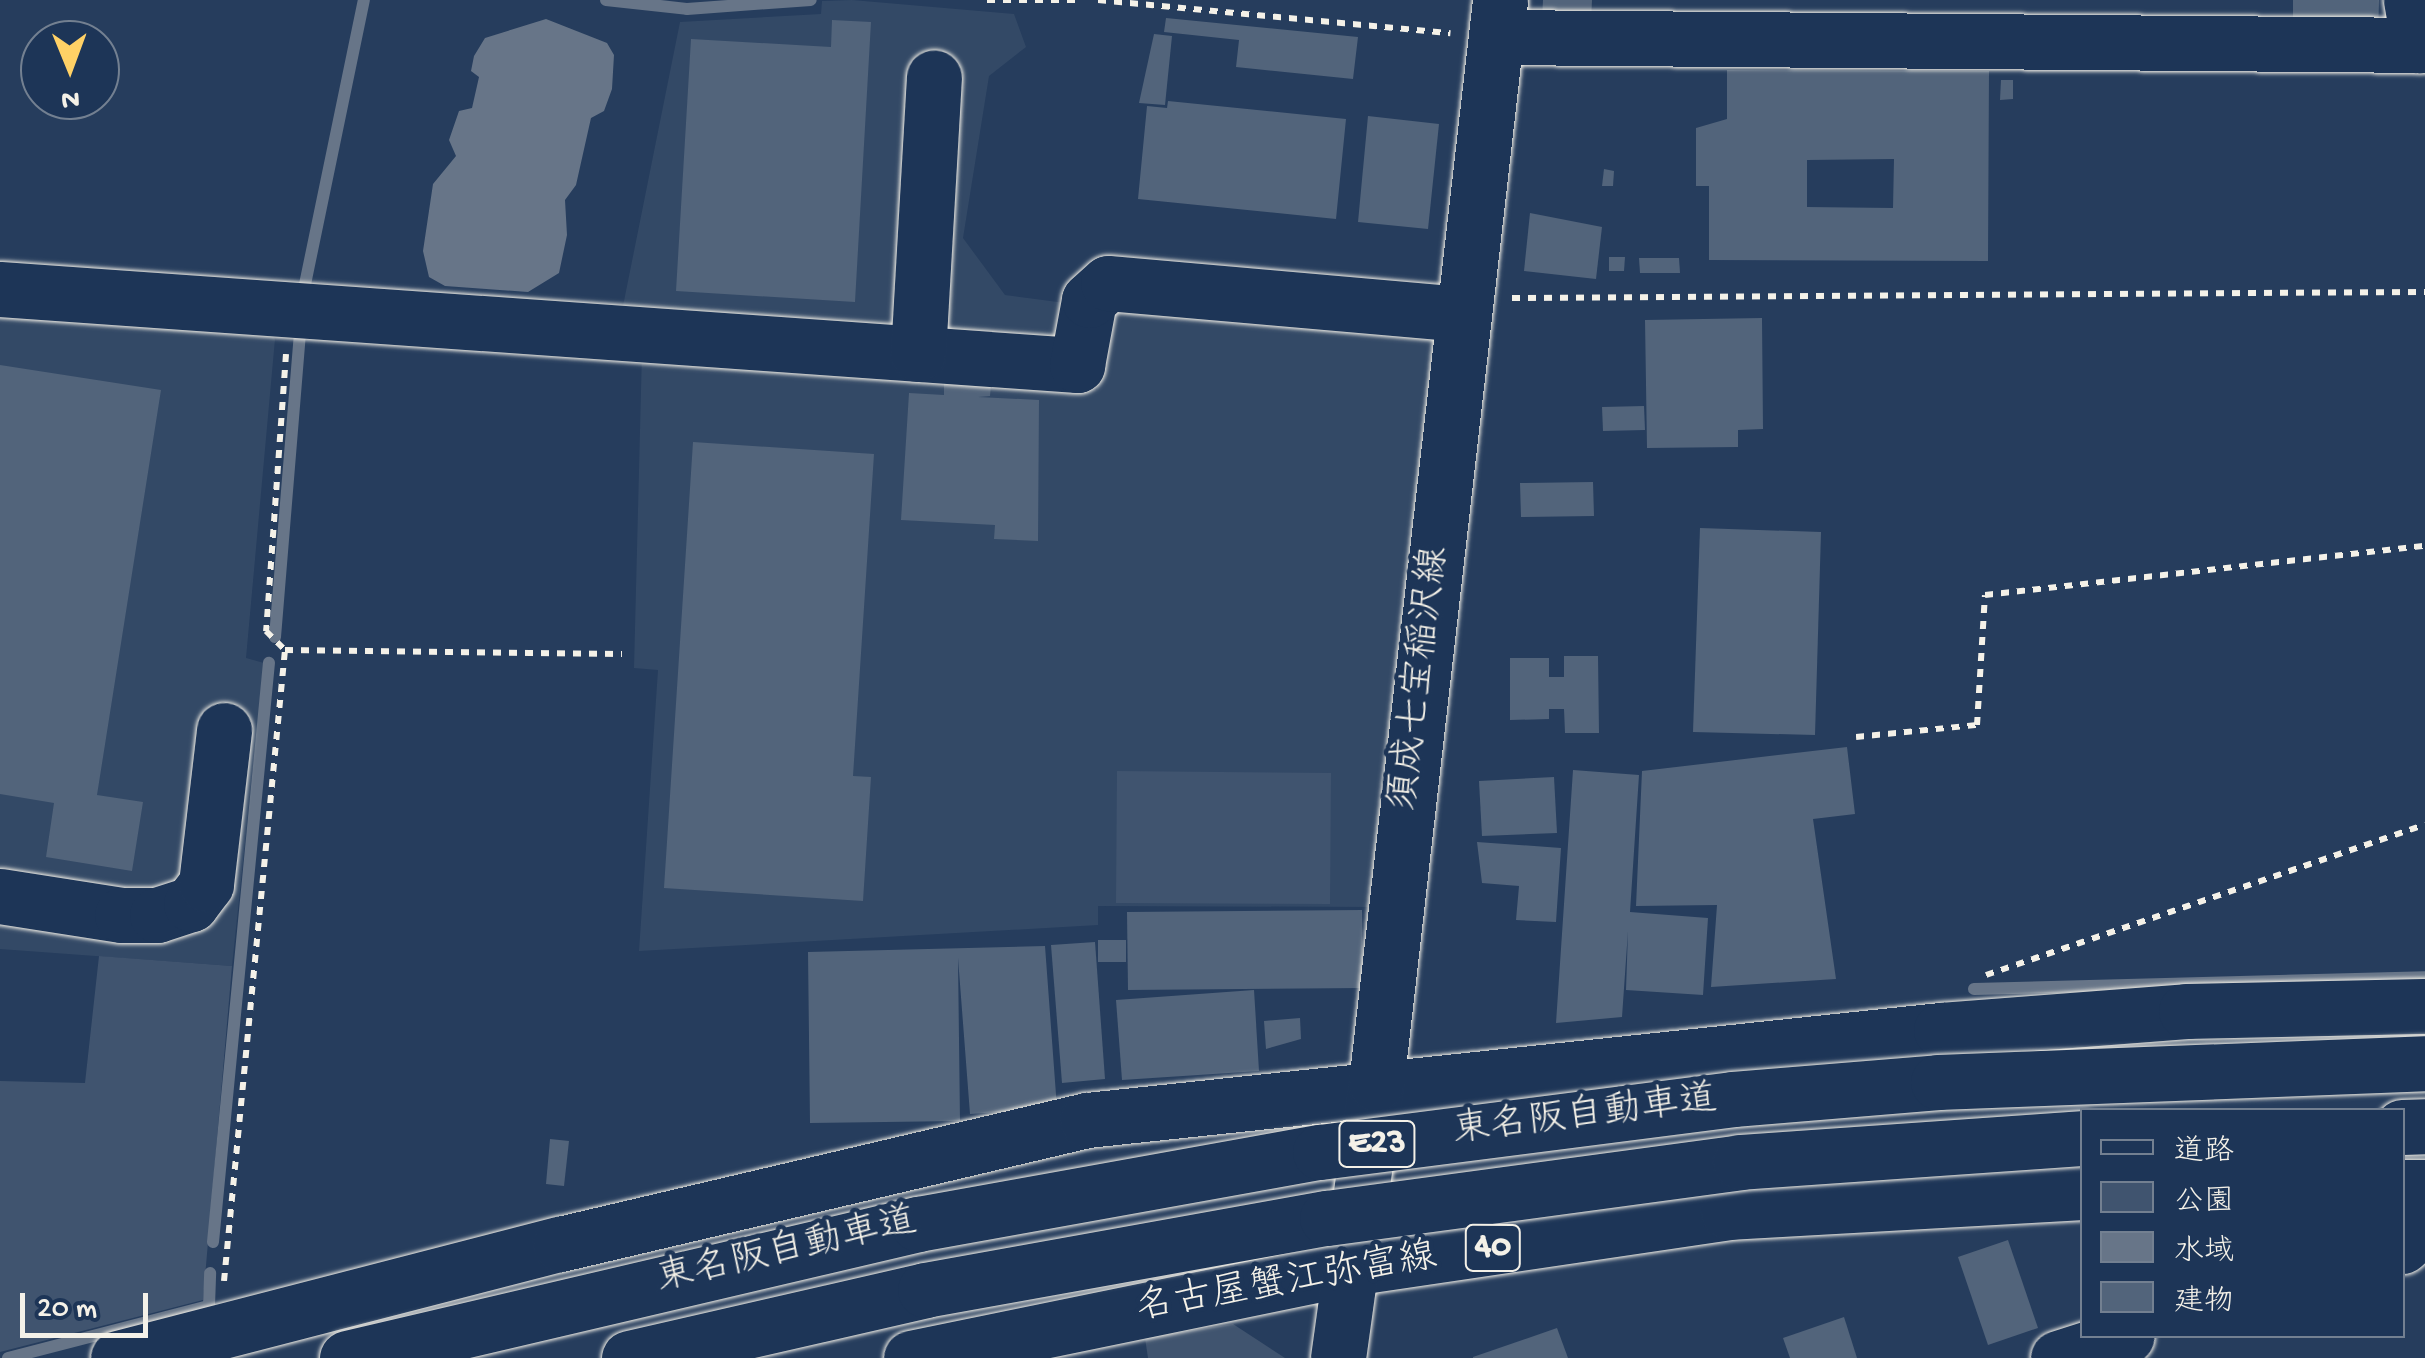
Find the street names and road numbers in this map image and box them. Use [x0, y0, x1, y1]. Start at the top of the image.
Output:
street label: 須成七宝稲沢線 [1383, 544, 1461, 814]
street label: 東名阪自動車道 [1450, 1079, 1720, 1157]
road number: E23 [1337, 1114, 1417, 1174]
street label: 東名阪自動車道 [652, 1201, 922, 1305]
road number: 40 [1463, 1218, 1523, 1278]
street label: 名古屋蟹江弥富線 [1133, 1236, 1441, 1334]

